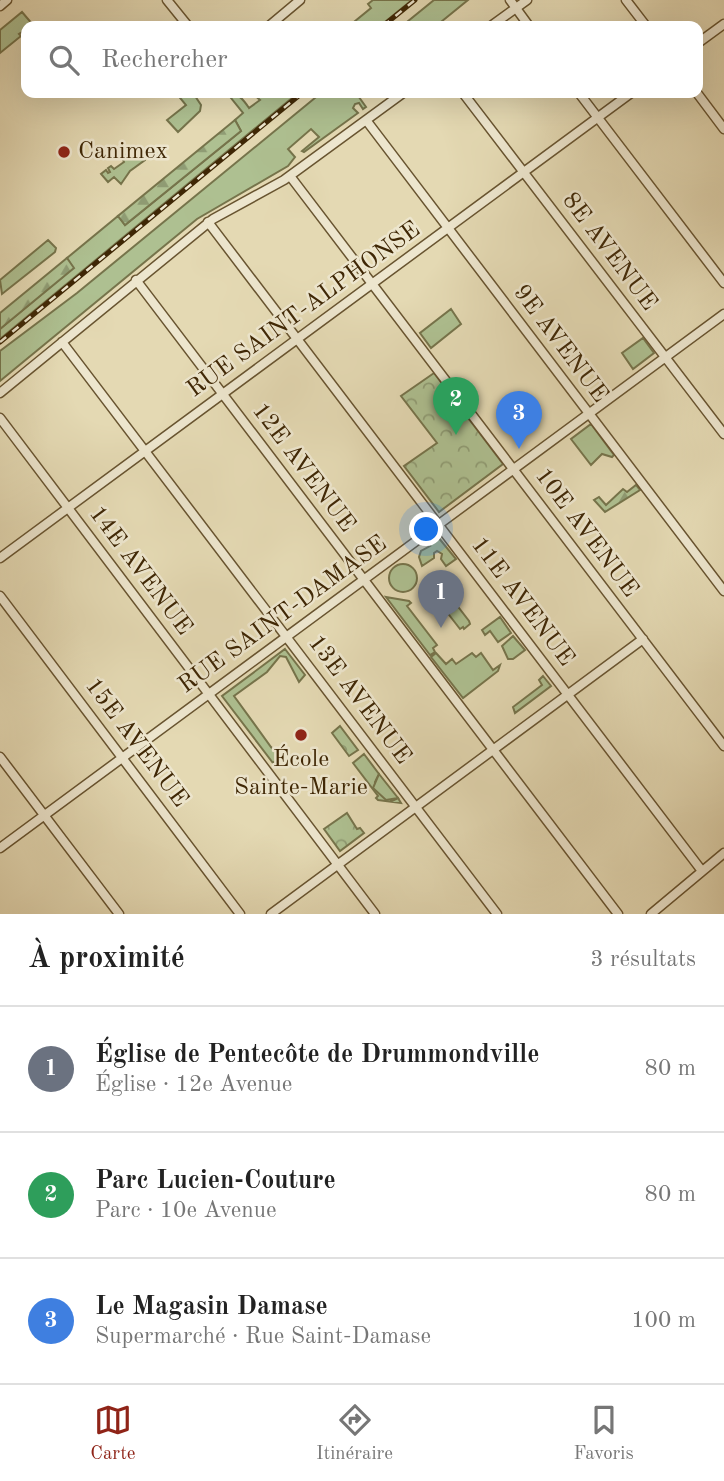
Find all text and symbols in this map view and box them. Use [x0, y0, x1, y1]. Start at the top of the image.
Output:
search box [21, 21, 703, 98]
icon: search [45, 41, 83, 79]
text: Rechercher [101, 47, 228, 73]
place label: Canimex [78, 140, 168, 164]
marker: Canimex [56, 144, 72, 160]
street label: 8E AVENUE [557, 189, 661, 315]
street label: RUE SAINT-ALPHONSE [183, 218, 425, 402]
street label: 9E AVENUE [508, 281, 612, 407]
pin: 2 [433, 377, 479, 435]
pin: 3 [496, 391, 542, 449]
street label: 12E AVENUE [247, 399, 359, 537]
street label: 10E AVENUE [530, 464, 642, 602]
street label: 14E AVENUE [84, 502, 196, 640]
your location [409, 512, 443, 546]
street label: RUE SAINT-DAMASE [175, 532, 391, 698]
street label: 11E AVENUE [466, 533, 578, 671]
pin: 1 [418, 570, 464, 628]
street label: 13E AVENUE [303, 631, 415, 769]
street label: 15E AVENUE [80, 674, 192, 812]
marker: École Sainte-Marie [293, 727, 309, 743]
place label: École Sainte-Marie [234, 744, 368, 800]
text: À proximité [28, 944, 185, 974]
text: 3 résultats [590, 948, 696, 971]
text: Église de Pentecôte de Drummondville [95, 1042, 539, 1068]
text: 1 [44, 1057, 58, 1080]
text: 80 m [645, 1057, 696, 1080]
text: Église · 12e Avenue [95, 1073, 292, 1096]
text: Parc Lucien-Couture [95, 1168, 336, 1194]
text: 2 [44, 1183, 58, 1206]
text: 80 m [645, 1183, 696, 1206]
text: Parc · 10e Avenue [95, 1199, 277, 1222]
text: Le Magasin Damase [95, 1294, 328, 1320]
text: 3 [44, 1309, 58, 1332]
text: 100 m [631, 1309, 696, 1332]
text: Supermarché · Rue Saint-Damase [95, 1325, 431, 1348]
tab: Carte [90, 1401, 136, 1466]
tab: Itinéraire [316, 1401, 393, 1466]
tab: Favoris [574, 1401, 634, 1466]

